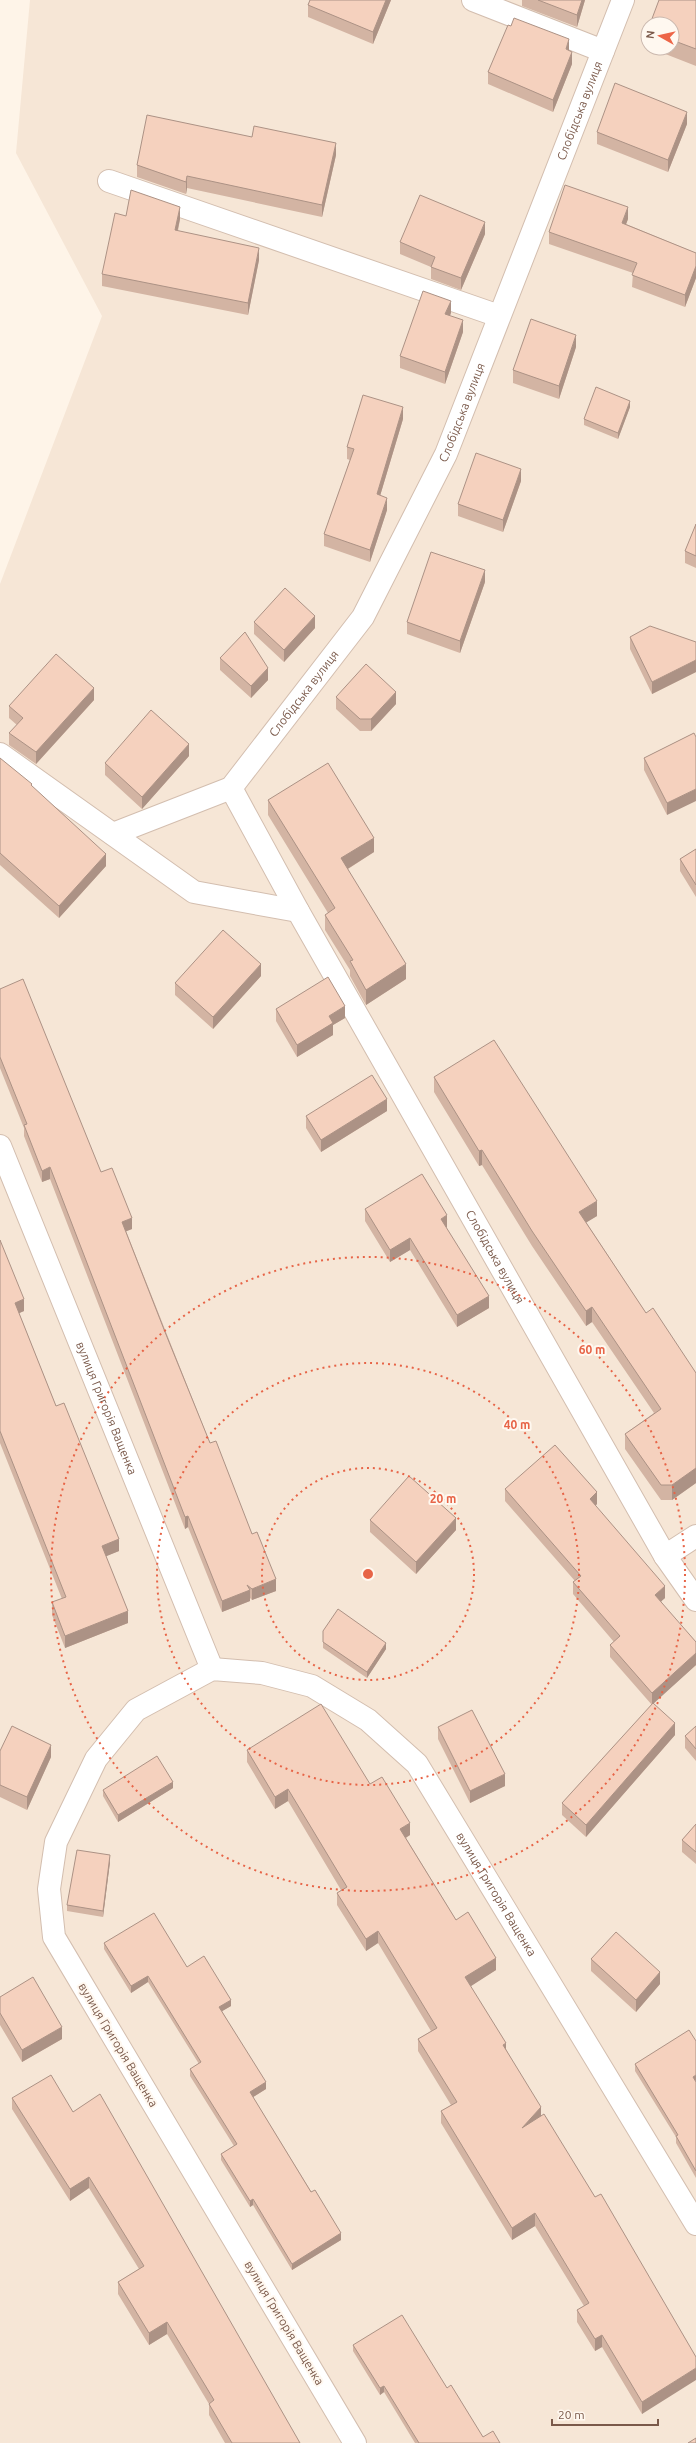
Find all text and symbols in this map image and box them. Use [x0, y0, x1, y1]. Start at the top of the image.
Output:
north arrow [640, 16, 680, 56]
text: N [644, 30, 657, 40]
street label: Слобідська вулиця [554, 59, 605, 162]
street label: Слобідська вулиця [436, 361, 487, 464]
street label: Слобідська вулиця [266, 648, 341, 739]
street label: Слобідська вулиця [464, 1208, 527, 1306]
street label: вулиця Григорія Ващенка [74, 1340, 140, 1477]
text: 60 m [579, 1343, 605, 1356]
text: 40 m [504, 1418, 530, 1431]
text: 20 m [430, 1492, 456, 1505]
centre of rings [361, 1567, 375, 1581]
street label: вулиця Григорія Ващенка [454, 1830, 539, 1958]
street label: вулиця Григорія Ващенка [76, 1980, 161, 2109]
street label: вулиця Григорія Ващенка [242, 2258, 327, 2387]
scale bar [552, 2401, 658, 2427]
text: 20 m [558, 2408, 585, 2421]

